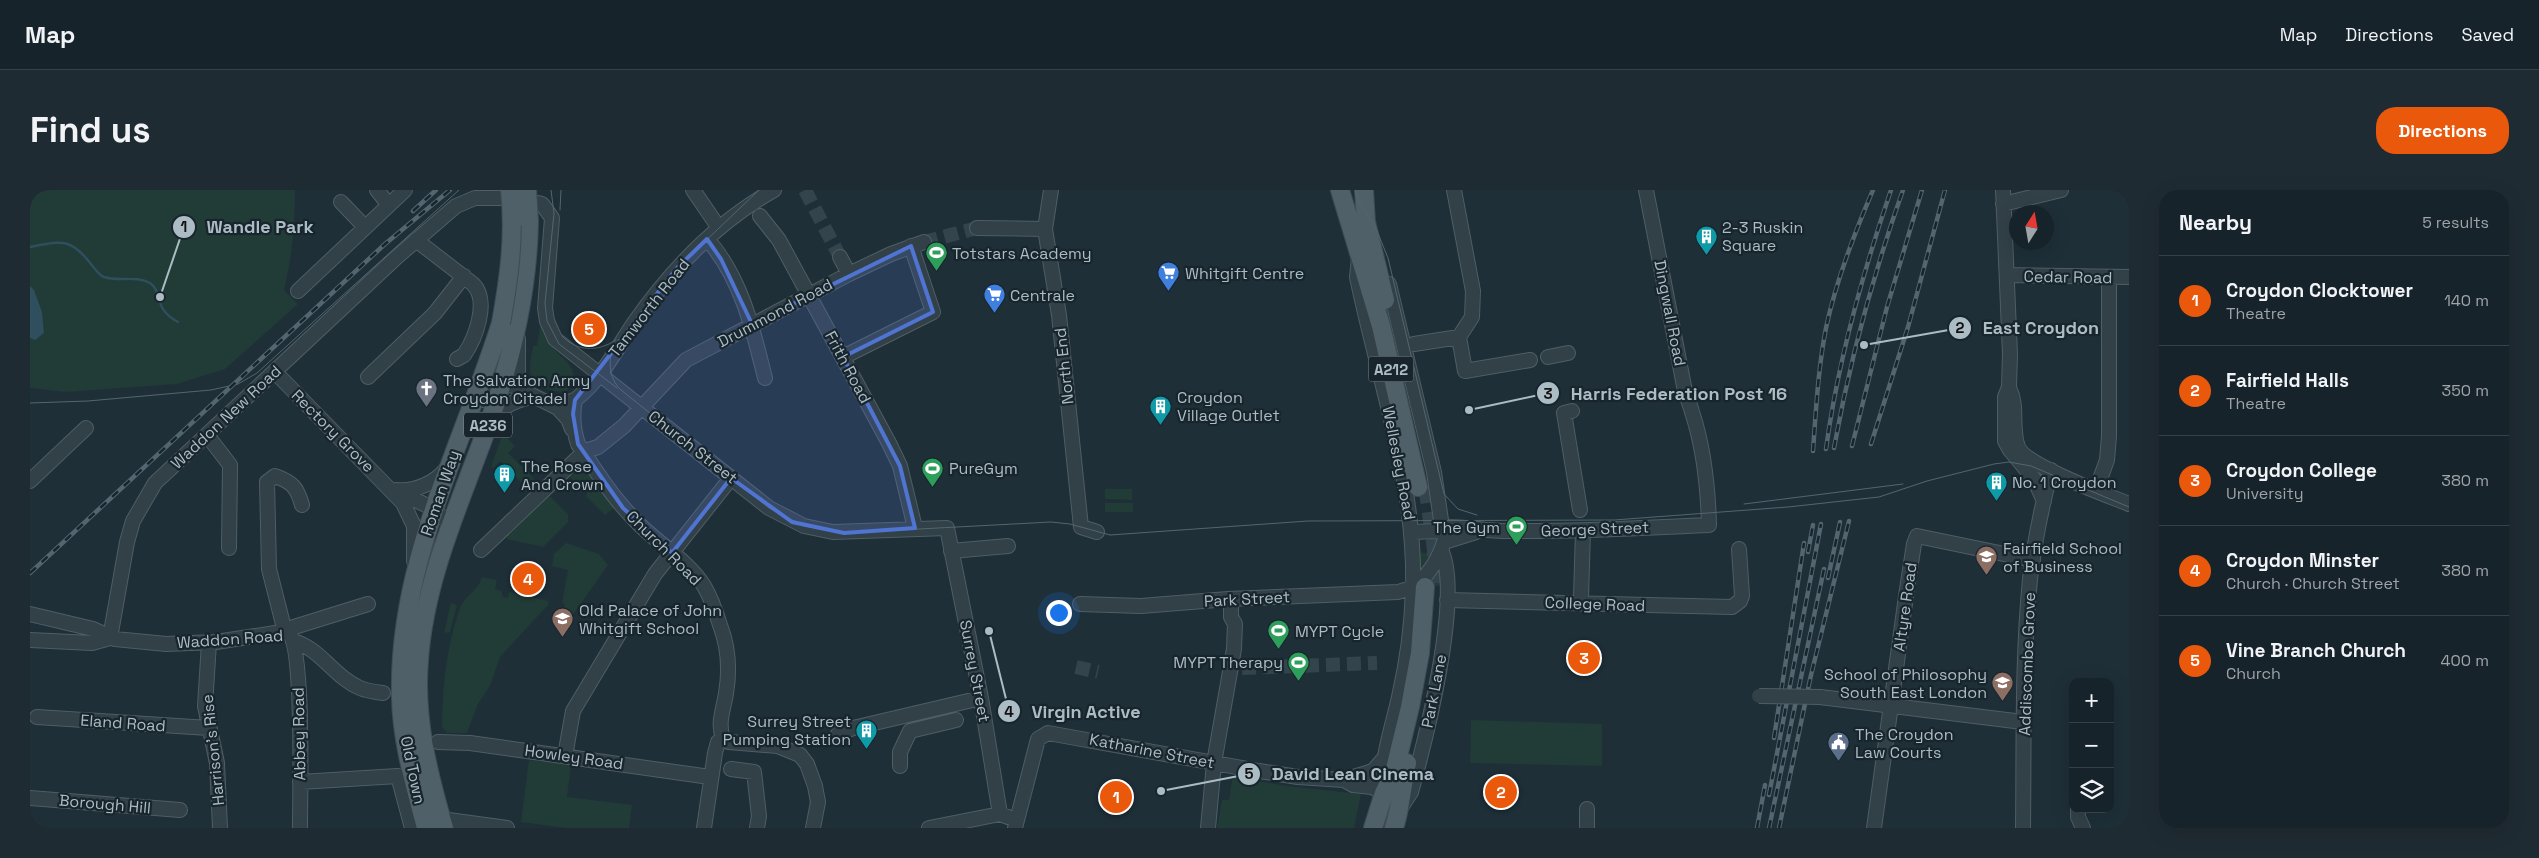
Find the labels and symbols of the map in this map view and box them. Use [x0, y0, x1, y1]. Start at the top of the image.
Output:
north arrow [2009, 205, 2054, 250]
callout: Wandle Park [171, 211, 323, 244]
text: Wandle Park [206, 215, 314, 238]
text: 1 [181, 217, 187, 236]
place label: 2-3 Ruskin Square [1722, 217, 1803, 256]
building icon: 2-3 Ruskin Square [1694, 224, 1718, 255]
sports icon: Totstars Academy [924, 241, 948, 272]
place label: Totstars Academy [952, 243, 1092, 264]
street label: Tamworth Road [604, 254, 694, 362]
street label: Dingwall Road [1649, 258, 1691, 368]
supermarket icon: Whitgift Centre [1157, 261, 1181, 292]
place label: Whitgift Centre [1185, 263, 1304, 284]
street label: Cedar Road [2023, 266, 2113, 288]
street label: Drummond Road [714, 274, 836, 352]
supermarket icon: Centrale [982, 283, 1006, 314]
place label: Centrale [1010, 285, 1075, 306]
pin: 5 [573, 310, 605, 348]
callout: East Croydon [1947, 311, 2109, 344]
text: East Croydon [1983, 316, 2099, 339]
text: 2 [1956, 318, 1965, 337]
street label: Frith Road [820, 327, 876, 407]
street label: North End [1050, 327, 1078, 405]
road number: A212 [1368, 356, 1414, 382]
street label: Waddon New Road [166, 360, 286, 474]
place label: The Salvation Army Croydon Citadel [443, 370, 590, 409]
church icon: The Salvation Army Croydon Citadel [415, 377, 439, 408]
callout: Harris Federation Post 16 [1535, 377, 1797, 410]
text: Harris Federation Post 16 [1571, 382, 1787, 405]
text: 3 [1543, 384, 1553, 403]
street label: Rectory Grove [287, 385, 379, 477]
place label: Croydon Village Outlet [1177, 387, 1280, 426]
building icon: Croydon Village Outlet [1149, 394, 1173, 425]
street label: Wellesley Road [1378, 404, 1420, 522]
street label: Church Street [644, 406, 742, 488]
road number: A236 [464, 412, 512, 438]
street label: Roman Way [416, 447, 464, 539]
place label: The Rose And Crown [521, 456, 604, 495]
sports icon: PureGym [921, 456, 945, 487]
place label: PureGym [949, 458, 1018, 479]
building icon: The Rose And Crown [493, 463, 517, 494]
building icon: No. 1 Croydon [1984, 470, 2008, 501]
place label: No. 1 Croydon [2012, 472, 2117, 493]
street label: Church Road [622, 506, 706, 590]
sports icon: The Gym [1504, 515, 1528, 546]
place label: The Gym [1433, 517, 1500, 538]
street label: George Street [1540, 517, 1650, 541]
place label: Fairfield School of Business [2003, 538, 2122, 577]
school or university icon: Fairfield School of Business [1975, 545, 1999, 576]
pin: 4 [512, 560, 544, 598]
street label: Altyre Road [1888, 561, 1922, 653]
street label: Park Street [1203, 586, 1291, 612]
street label: College Road [1544, 592, 1646, 616]
street label: Addiscombe Grove [2014, 592, 2040, 736]
place label: Old Palace of John Whitgift School [579, 600, 722, 639]
your location [1046, 600, 1072, 626]
school or university icon: Old Palace of John Whitgift School [551, 607, 575, 638]
street label: Surrey Street [955, 618, 995, 724]
sports icon: MYPT Cycle [1267, 619, 1291, 650]
place label: MYPT Cycle [1295, 621, 1384, 642]
street label: Waddon Road [176, 625, 284, 653]
pin: 3 [1568, 639, 1600, 677]
sports icon: MYPT Therapy [1287, 650, 1311, 681]
place label: MYPT Therapy [1173, 652, 1283, 673]
street label: Park Lane [1417, 652, 1451, 730]
place label: School of Philosophy South East London [1824, 664, 1987, 703]
school or university icon: School of Philosophy South East London [1991, 671, 2015, 702]
street label: Abbey Road [288, 687, 310, 781]
street label: Harrison's Rise [197, 693, 229, 807]
callout: Virgin Active [996, 695, 1150, 728]
text: Virgin Active [1031, 700, 1141, 723]
text: 4 [1004, 702, 1014, 721]
street label: Eland Road [80, 710, 166, 736]
place label: Surrey Street Pumping Station [723, 711, 851, 750]
building icon: Surrey Street Pumping Station [855, 718, 879, 749]
place label: The Croydon Law Courts [1855, 724, 1954, 763]
street label: Katharine Street [1088, 729, 1216, 773]
public building icon: The Croydon Law Courts [1827, 731, 1851, 762]
street label: Old Town [396, 734, 430, 806]
street label: Howley Road [523, 740, 625, 774]
callout: David Lean Cinema [1237, 757, 1444, 790]
text: David Lean Cinema [1272, 762, 1435, 785]
text: 5 [1244, 764, 1254, 783]
pin: 2 [1485, 773, 1517, 811]
pin: 1 [1100, 778, 1132, 816]
street label: Borough Hill [58, 790, 152, 818]

